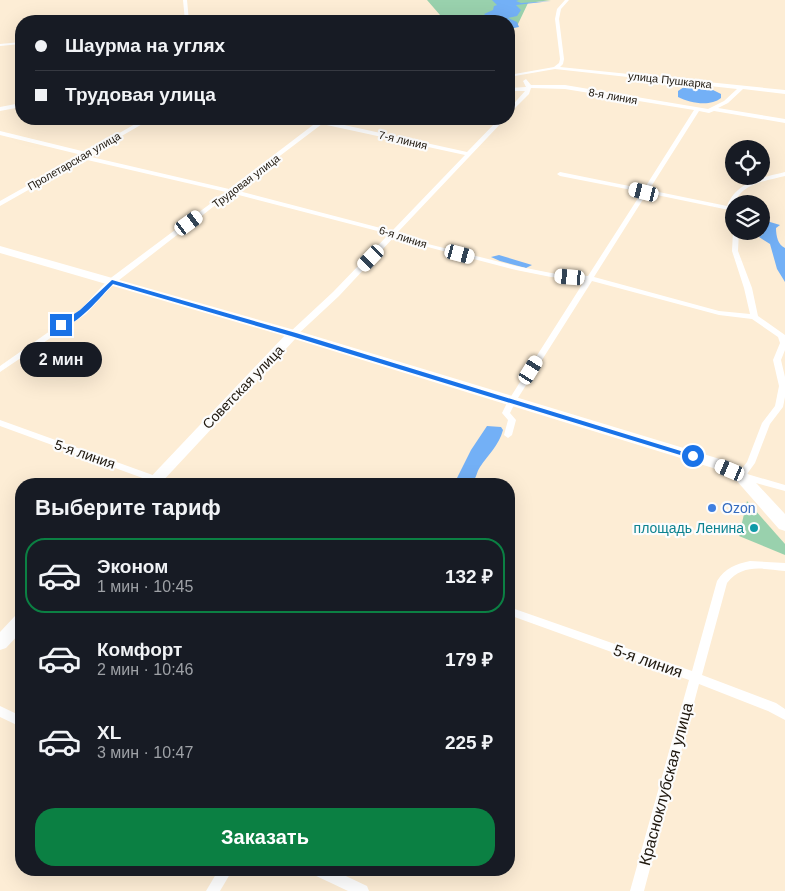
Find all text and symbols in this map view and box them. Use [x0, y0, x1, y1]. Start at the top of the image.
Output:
text: Шаурма на углях [65, 35, 225, 56]
street label: улица Пушкарка [628, 70, 713, 90]
text: Трудовая улица [65, 84, 216, 105]
street label: 8-я линия [588, 86, 638, 106]
street label: Пролетарская улица [25, 129, 123, 192]
street label: 7-я линия [378, 129, 429, 151]
map controls [725, 140, 770, 240]
button: locate [725, 140, 770, 185]
street label: Трудовая улица [210, 151, 283, 210]
car [627, 181, 660, 203]
button: layers [725, 195, 770, 240]
car [172, 208, 205, 238]
street label: 6-я линия [378, 224, 428, 250]
car [355, 242, 386, 274]
car [443, 243, 476, 265]
car [554, 268, 585, 286]
route end [50, 314, 72, 336]
callout: 2 мин [20, 342, 102, 378]
street label: Советская улица [199, 342, 287, 432]
text: 2 мин [39, 351, 83, 368]
car [516, 353, 545, 387]
street label: 5-я линия [53, 436, 117, 472]
route start [682, 445, 704, 467]
car [713, 457, 746, 483]
text: Выберите тариф [35, 495, 221, 520]
place label: Ozon [722, 500, 755, 516]
marker: Ozon [706, 502, 718, 514]
place label: площадь Ленина [634, 520, 744, 536]
marker: площадь Ленина [748, 522, 760, 534]
icon: car [37, 553, 82, 598]
text: Эконом [97, 556, 168, 577]
text: 132 ₽ [445, 566, 493, 587]
text: 1 мин · 10:45 [97, 578, 193, 595]
icon: car [37, 636, 82, 681]
text: Комфорт [97, 639, 182, 660]
street label: 5-я линия [611, 641, 685, 681]
text: 179 ₽ [445, 649, 493, 670]
text: 2 мин · 10:46 [97, 661, 193, 678]
street label: Красноклубская улица [636, 701, 696, 867]
icon: car [37, 719, 82, 764]
text: XL [97, 722, 121, 743]
text: 225 ₽ [445, 732, 493, 753]
text: 3 мин · 10:47 [97, 744, 193, 761]
button: Заказать [35, 808, 495, 866]

